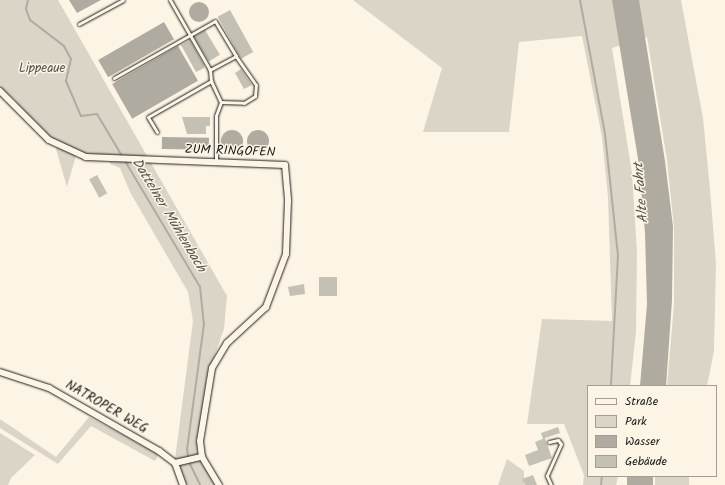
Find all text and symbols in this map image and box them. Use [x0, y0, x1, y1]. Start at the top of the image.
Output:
park label: Lippeaue [19, 61, 65, 77]
street label: ZUM RINGOFEN [184, 143, 276, 161]
water label: Dattelner Mühlenbach [128, 155, 210, 275]
water label: Alte Fahrt [630, 162, 652, 224]
street label: NATROPER WEG [62, 378, 150, 438]
legend [587, 385, 717, 477]
text: Straße [625, 392, 658, 411]
text: Park [625, 412, 647, 431]
text: Wasser [625, 432, 660, 451]
text: Gebäude [625, 452, 667, 471]

